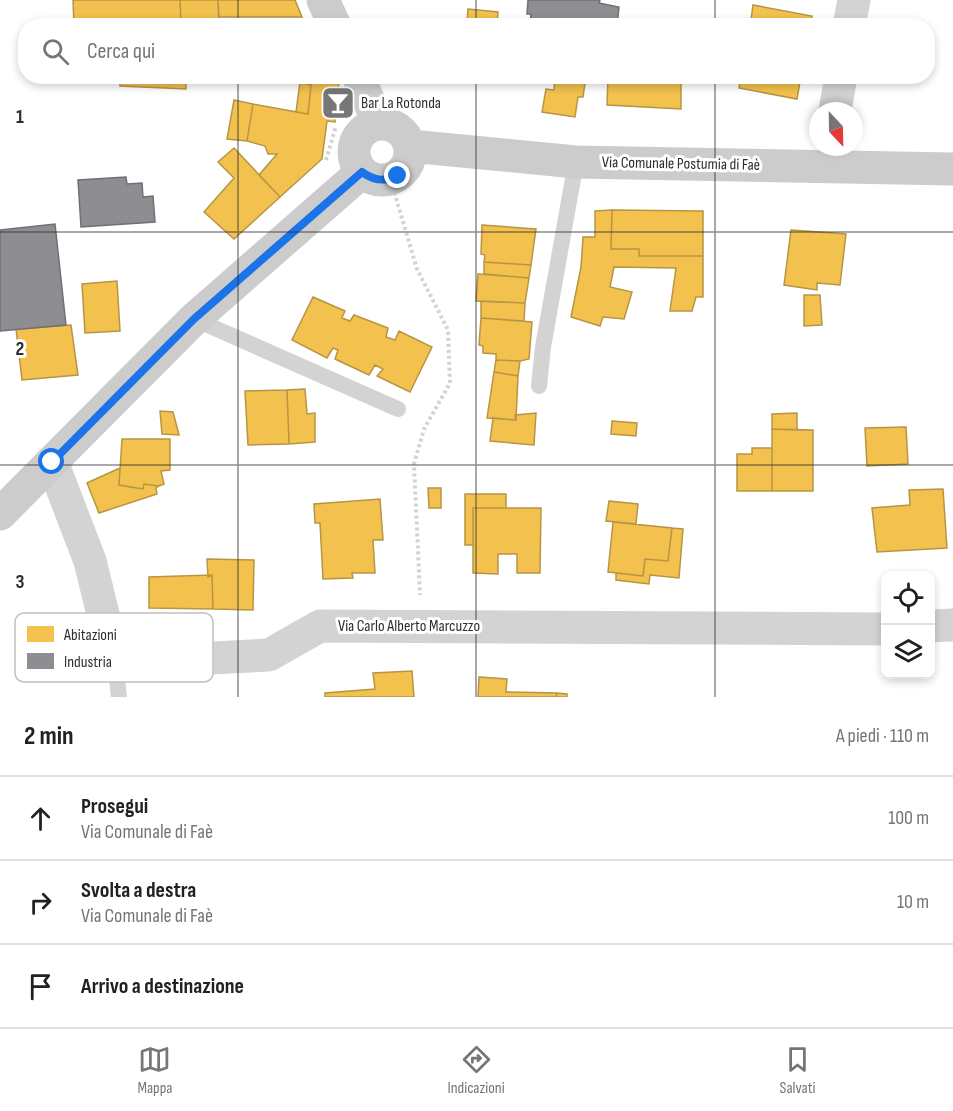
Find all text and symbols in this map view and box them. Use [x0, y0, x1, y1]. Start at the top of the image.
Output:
search box [18, 18, 935, 84]
icon: search [39, 35, 72, 68]
text: Cerca qui [87, 38, 155, 65]
bar icon: Bar La Rotonda [320, 85, 356, 121]
place label: Bar La Rotonda [361, 94, 441, 113]
north arrow [809, 102, 863, 156]
text: 1 [16, 105, 24, 129]
street label: Via Comunale Postumia di Faè [602, 153, 760, 175]
route end [384, 162, 410, 188]
text: 2 [16, 337, 24, 361]
route start [38, 448, 64, 474]
text: 3 [16, 570, 25, 594]
map controls [881, 571, 935, 679]
button: locate [881, 571, 935, 625]
legend [15, 613, 213, 682]
street label: Via Carlo Alberto Marcuzzo [338, 617, 480, 636]
button: layers [881, 625, 935, 679]
text: Abitazioni [63, 626, 117, 645]
text: Industria [64, 653, 112, 672]
text: 2 min [24, 721, 74, 752]
text: A piedi · 110 m [836, 724, 929, 748]
text: Prosegui [81, 793, 148, 820]
icon: ahead [24, 802, 57, 835]
text: 100 m [888, 806, 929, 830]
text: Via Comunale di Faè [81, 820, 213, 844]
text: Svolta a destra [81, 877, 196, 904]
icon: right [24, 886, 57, 919]
text: 10 m [897, 890, 929, 914]
text: Via Comunale di Faè [81, 904, 213, 928]
icon: arrive [24, 970, 57, 1003]
text: Arrivo a destinazione [81, 973, 244, 1000]
tab: Mappa [137, 1043, 173, 1098]
tab: Indicazioni [447, 1043, 505, 1098]
tab: Salvati [780, 1043, 816, 1098]

